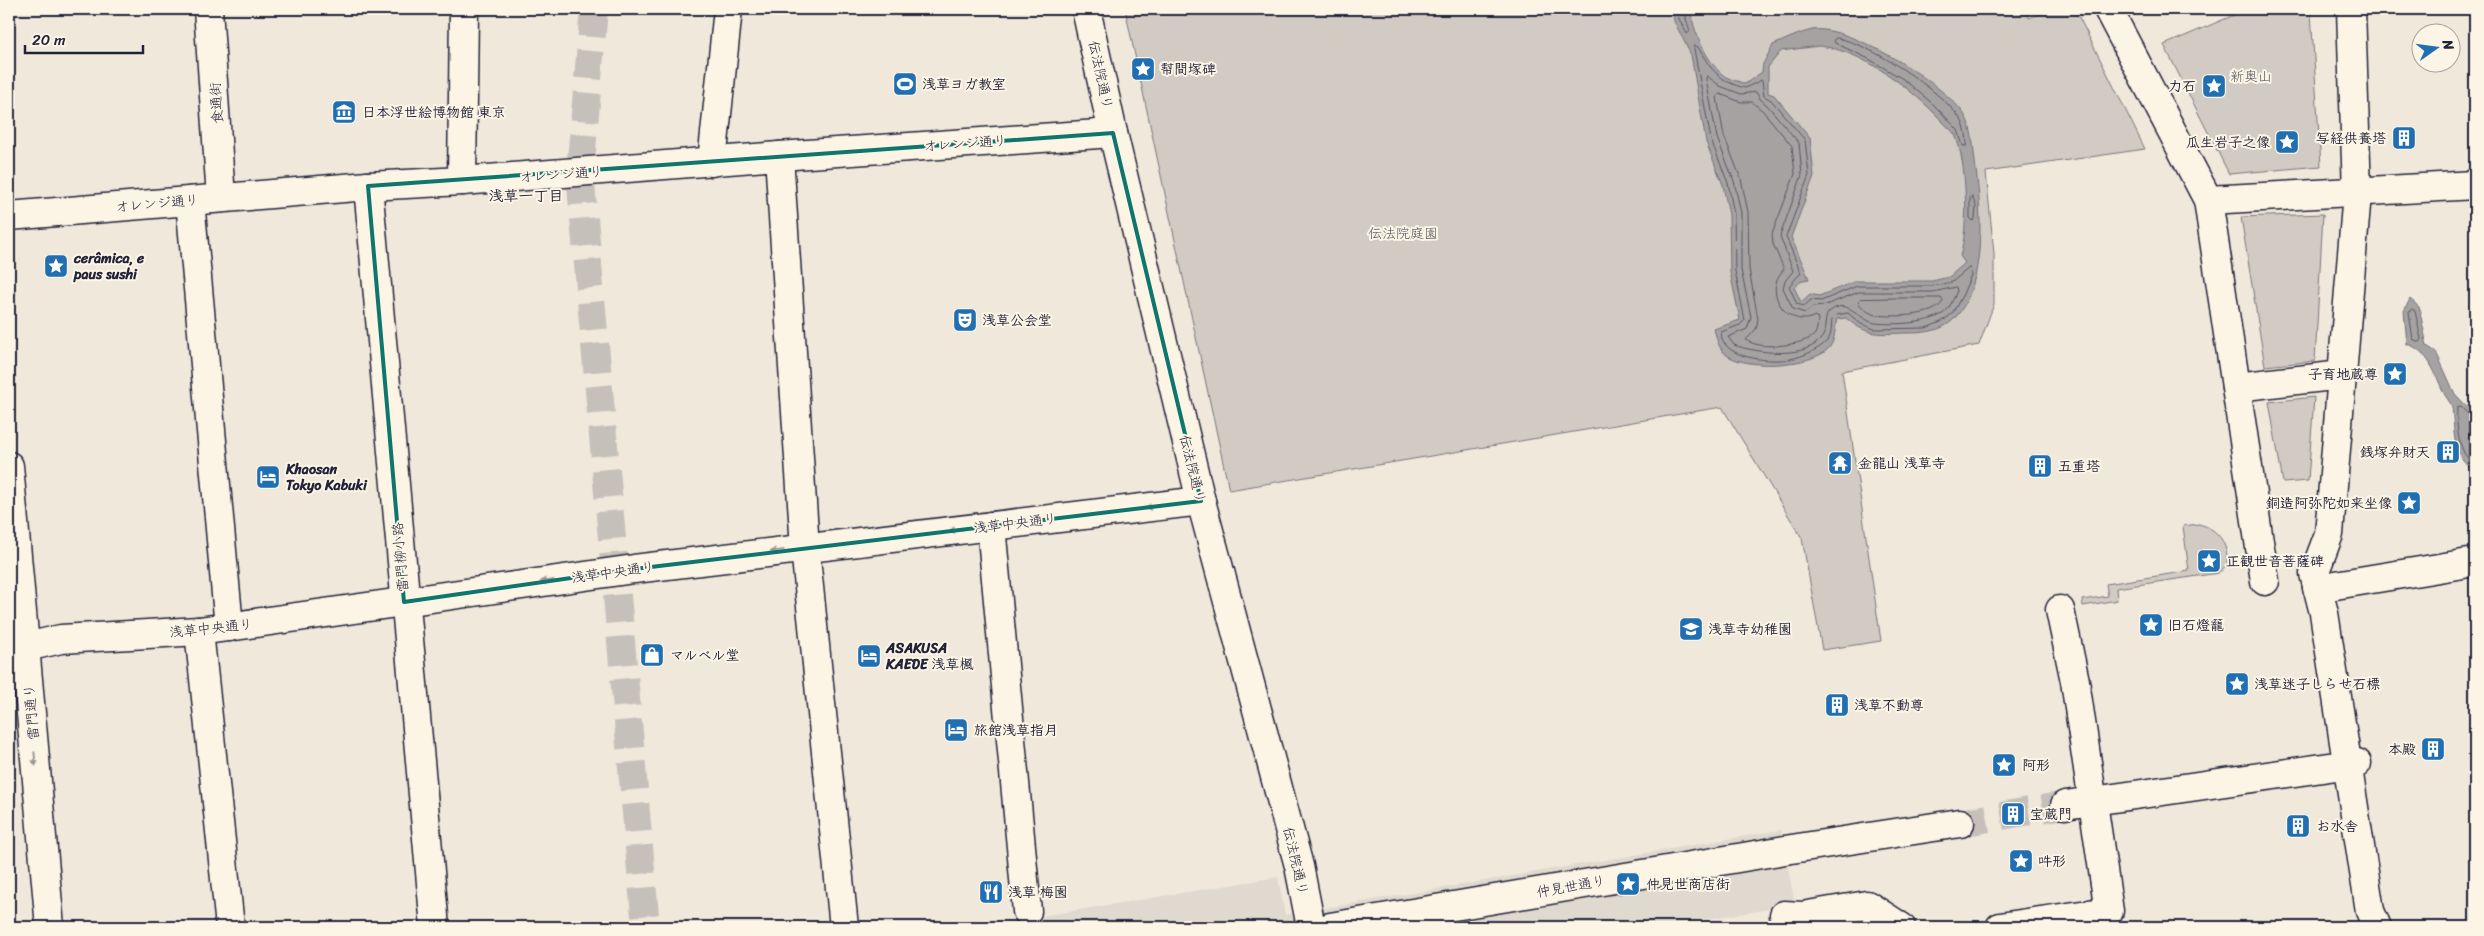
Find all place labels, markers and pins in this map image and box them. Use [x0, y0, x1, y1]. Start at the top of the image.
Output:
place icon: 幇間塚碑 [1130, 56, 1156, 82]
place label: 幇間塚碑 [1160, 57, 1216, 82]
sports icon: 浅草ヨガ教室 [892, 71, 918, 97]
place label: 浅草ヨガ教室 [922, 72, 1006, 97]
place icon: 力石 [2201, 73, 2227, 99]
place label: 力石 [2168, 74, 2196, 99]
museum icon: 日本浮世絵博物館 東京 [331, 99, 357, 125]
place label: 日本浮世絵博物館 東京 [362, 100, 506, 125]
building icon: 写経供養塔 [2391, 125, 2417, 151]
place label: 写経供養塔 [2316, 126, 2386, 151]
place icon: 瓜生岩子之像 [2274, 129, 2300, 155]
place label: 瓜生岩子之像 [2186, 130, 2270, 155]
place label: cerâmica, e paus sushi [73, 246, 145, 287]
place icon: cerâmica, e paus sushi [43, 253, 69, 279]
theatre icon: 浅草公会堂 [952, 307, 978, 333]
place label: 浅草公会堂 [982, 308, 1052, 333]
place icon: 子育地蔵尊 [2382, 361, 2408, 387]
place label: 子育地蔵尊 [2308, 362, 2378, 387]
building icon: 銭塚弁財天 [2435, 439, 2461, 465]
place label: 銭塚弁財天 [2360, 440, 2430, 465]
temple icon: 金龍山 浅草寺 [1827, 450, 1853, 476]
place label: 金龍山 浅草寺 [1858, 451, 1946, 476]
building icon: 五重塔 [2027, 453, 2053, 479]
place label: 五重塔 [2058, 454, 2100, 479]
place label: Khaosan Tokyo Kabuki [285, 457, 368, 498]
hotel icon: Khaosan Tokyo Kabuki [255, 464, 281, 490]
place icon: 銅造阿弥陀如来坐像 [2396, 490, 2422, 516]
place label: 銅造阿弥陀如来坐像 [2266, 491, 2392, 516]
place icon: 正観世音菩薩碑 [2196, 548, 2222, 574]
place label: 正観世音菩薩碑 [2226, 549, 2324, 574]
place icon: 旧石燈籠 [2138, 612, 2164, 638]
place label: 旧石燈籠 [2168, 613, 2224, 638]
school or university icon: 浅草寺幼稚園 [1678, 616, 1704, 642]
place label: 浅草寺幼稚園 [1708, 617, 1792, 642]
place label: ASAKUSA KAEDE 浅草楓 [885, 636, 974, 677]
shop icon: マルベル堂 [639, 642, 665, 668]
place label: マルベル堂 [670, 643, 740, 668]
hotel icon: ASAKUSA KAEDE 浅草楓 [856, 643, 882, 669]
place icon: 浅草迷子しらせ石標 [2224, 671, 2250, 697]
place label: 浅草迷子しらせ石標 [2254, 672, 2380, 697]
building icon: 浅草不動尊 [1824, 692, 1850, 718]
place label: 浅草不動尊 [1854, 693, 1924, 718]
hotel icon: 旅館浅草指月 [943, 717, 969, 743]
place label: 旅館浅草指月 [974, 718, 1058, 743]
building icon: 本殿 [2420, 736, 2446, 762]
place label: 本殿 [2388, 737, 2416, 762]
place icon: 阿形 [1991, 752, 2017, 778]
place label: 阿形 [2022, 753, 2050, 778]
building icon: 宝蔵門 [2000, 801, 2026, 827]
place label: 宝蔵門 [2030, 802, 2072, 827]
building icon: お水舎 [2285, 813, 2311, 839]
place label: お水舎 [2316, 814, 2358, 839]
place icon: 吽形 [2008, 848, 2034, 874]
place label: 吽形 [2038, 849, 2066, 874]
place icon: 仲見世商店街 [1615, 871, 1641, 897]
place label: 仲見世商店街 [1646, 872, 1730, 897]
restaurant icon: 浅草 梅園 [978, 879, 1004, 905]
place label: 浅草 梅園 [1008, 880, 1068, 905]

